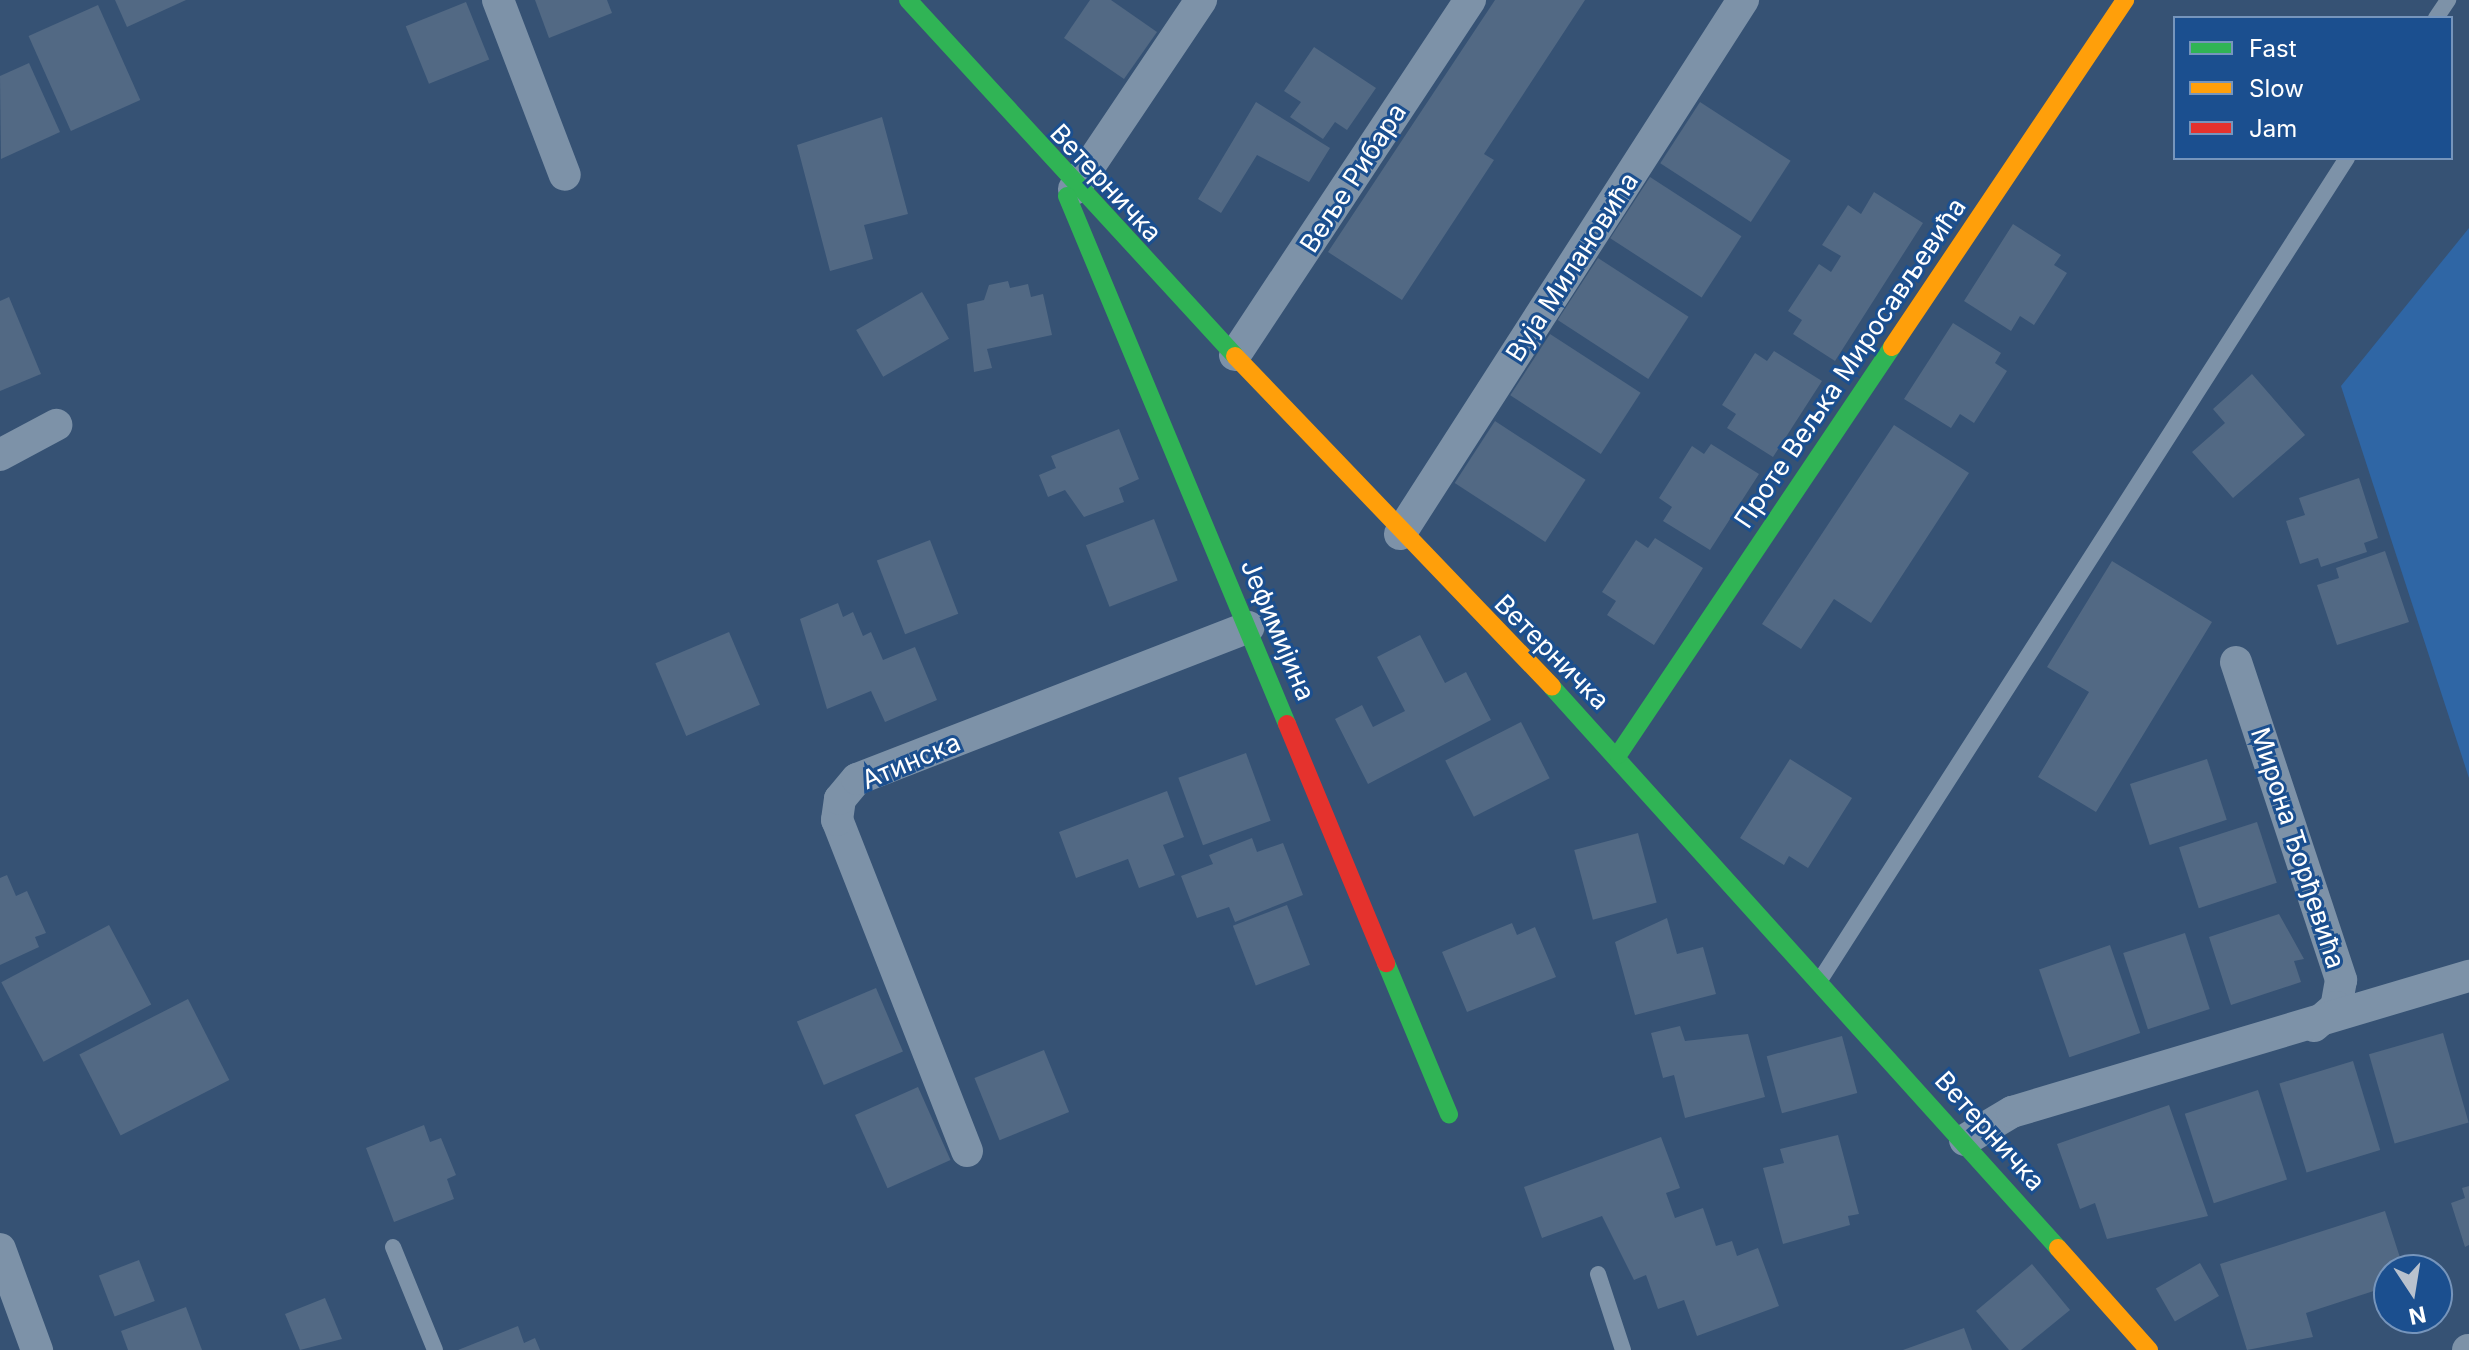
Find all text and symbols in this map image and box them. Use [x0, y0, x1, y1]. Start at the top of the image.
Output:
legend [2173, 16, 2453, 160]
text: Fast [2249, 34, 2297, 63]
text: Slow [2249, 74, 2304, 103]
street label: Веље Рибара [1293, 98, 1413, 258]
text: Jam [2249, 114, 2297, 143]
street label: Ветерничка [1044, 118, 1168, 248]
street label: Вуја Милановића [1499, 167, 1645, 367]
street label: Проте Вељка Миросављевића [1728, 192, 1972, 534]
street label: Јефимијина [1234, 555, 1322, 705]
street label: Ветерничка [1488, 588, 1616, 716]
street label: Мирона Ђорђевића [2244, 724, 2352, 972]
street label: Атинска [857, 726, 965, 796]
street label: Ветерничка [1928, 1065, 2052, 1197]
north arrow [2373, 1254, 2453, 1334]
text: N [2407, 1301, 2428, 1330]

